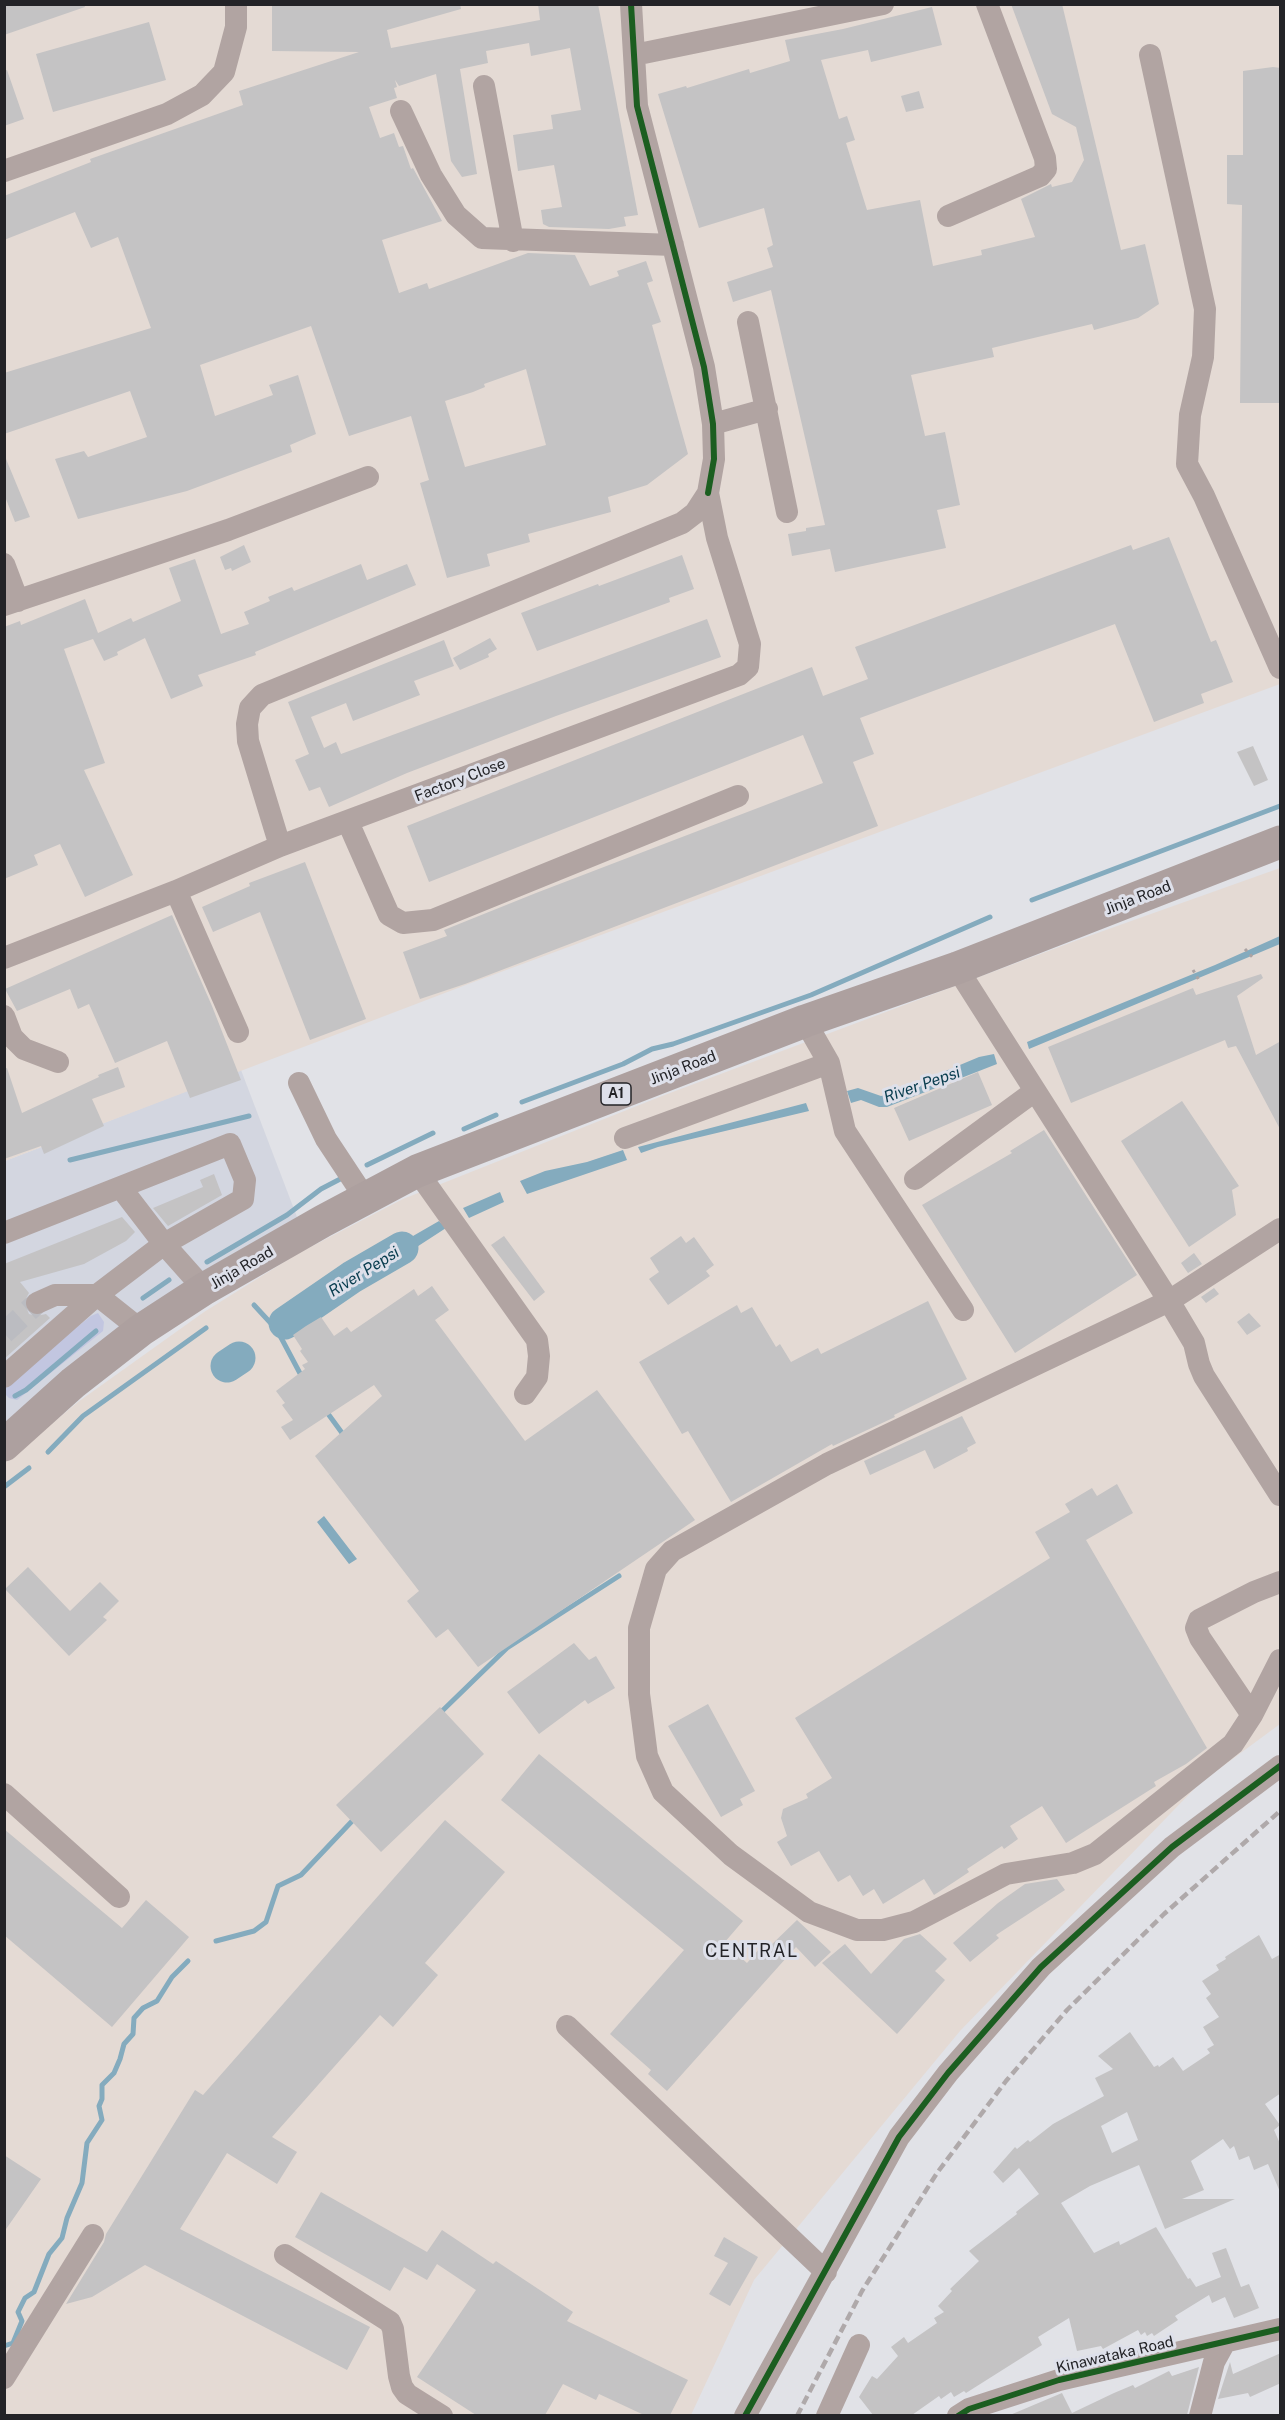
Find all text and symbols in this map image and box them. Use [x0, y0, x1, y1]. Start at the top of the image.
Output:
street label: Factory Close [412, 754, 508, 806]
street label: Jinja Road [1102, 877, 1174, 919]
street label: Jinja Road [647, 1047, 719, 1089]
water label: River Pepsi [881, 1063, 963, 1107]
road number: A1 [601, 1083, 631, 1105]
street label: Jinja Road [207, 1243, 277, 1293]
water label: River Pepsi [325, 1243, 403, 1301]
district label: CENTRAL [705, 1940, 799, 1962]
street label: Kinawataka Road [1055, 2333, 1175, 2377]

